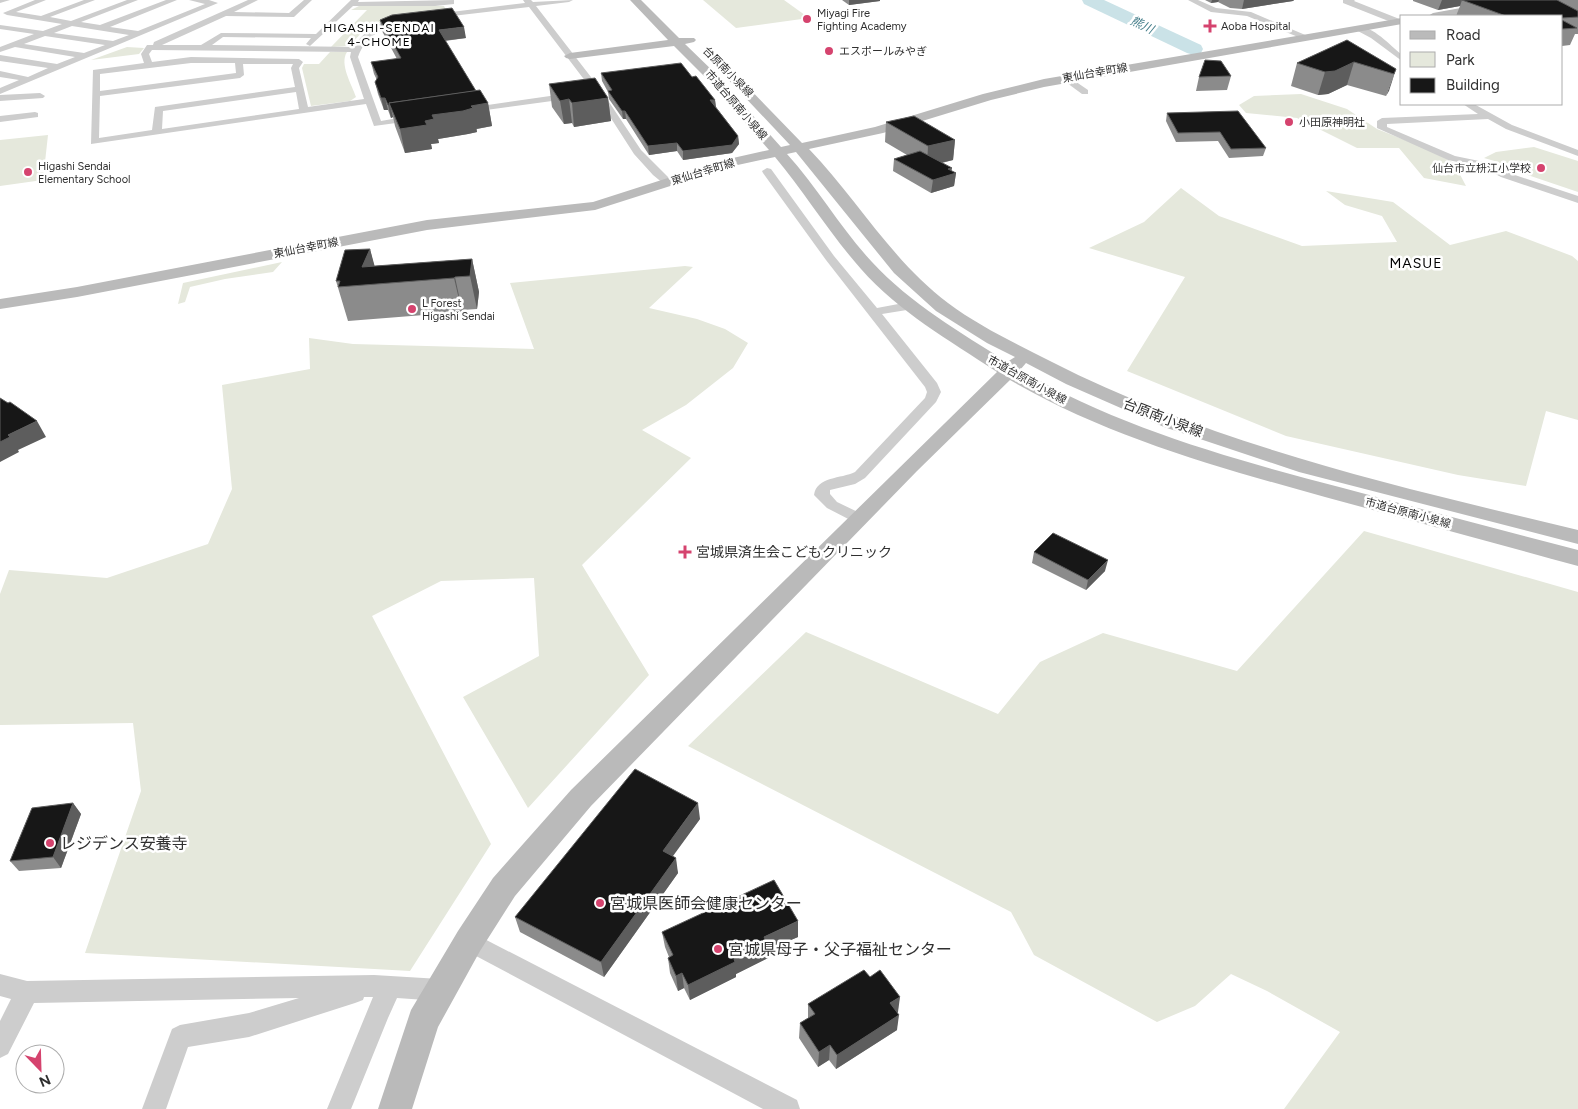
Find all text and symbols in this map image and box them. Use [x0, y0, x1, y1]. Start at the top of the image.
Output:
place label: Miyagi Fire Fighting Academy [817, 7, 907, 33]
marker: Miyagi Fire Fighting Academy [801, 13, 813, 25]
water label: 熊川 [1128, 14, 1158, 37]
legend [1400, 15, 1563, 105]
marker: Aoba Hospital [1203, 19, 1217, 33]
place label: Aoba Hospital [1221, 20, 1291, 33]
district label: HIGASHI-SENDAI 4-CHOME [323, 21, 435, 49]
text: Road [1446, 26, 1481, 44]
street label: 台原南小泉線 [700, 44, 756, 100]
marker: エスポールみやぎ [823, 45, 835, 57]
place label: エスポールみやぎ [839, 45, 927, 58]
text: Park [1446, 51, 1475, 69]
street label: 東仙台幸町線 [1061, 61, 1129, 85]
street label: 市道台原南小泉線 [702, 68, 770, 142]
text: Building [1446, 76, 1500, 94]
marker: 小田原神明社 [1283, 116, 1295, 128]
place label: 小田原神明社 [1299, 116, 1365, 129]
street label: 東仙台幸町線 [670, 156, 736, 188]
place label: Higashi Sendai Elementary School [38, 160, 130, 186]
place label: 仙台市立枡江小学校 [1432, 162, 1531, 175]
marker: 仙台市立枡江小学校 [1535, 162, 1547, 174]
marker: Higashi Sendai Elementary School [22, 166, 34, 178]
street label: 東仙台幸町線 [272, 235, 340, 261]
district label: MASUE [1389, 255, 1443, 272]
place label: L Forest Higashi Sendai [422, 297, 495, 323]
marker: L Forest Higashi Sendai [406, 303, 418, 315]
street label: 市道台原南小泉線 [985, 353, 1069, 407]
street label: 台原南小泉線 [1121, 395, 1205, 441]
street label: 市道台原南小泉線 [1364, 495, 1452, 531]
place label: 宮城県済生会こどもクリニック [696, 544, 892, 561]
marker: 宮城県済生会こどもクリニック [678, 545, 692, 559]
place label: レジデンス安養寺 [60, 834, 188, 853]
marker: レジデンス安養寺 [44, 837, 56, 849]
place label: 宮城県医師会健康センター [610, 894, 802, 913]
marker: 宮城県医師会健康センター [594, 897, 606, 909]
place label: 宮城県母子・父子福祉センター [728, 940, 952, 959]
marker: 宮城県母子・父子福祉センター [712, 943, 724, 955]
north arrow [15, 1044, 65, 1094]
text: N [37, 1071, 53, 1090]

